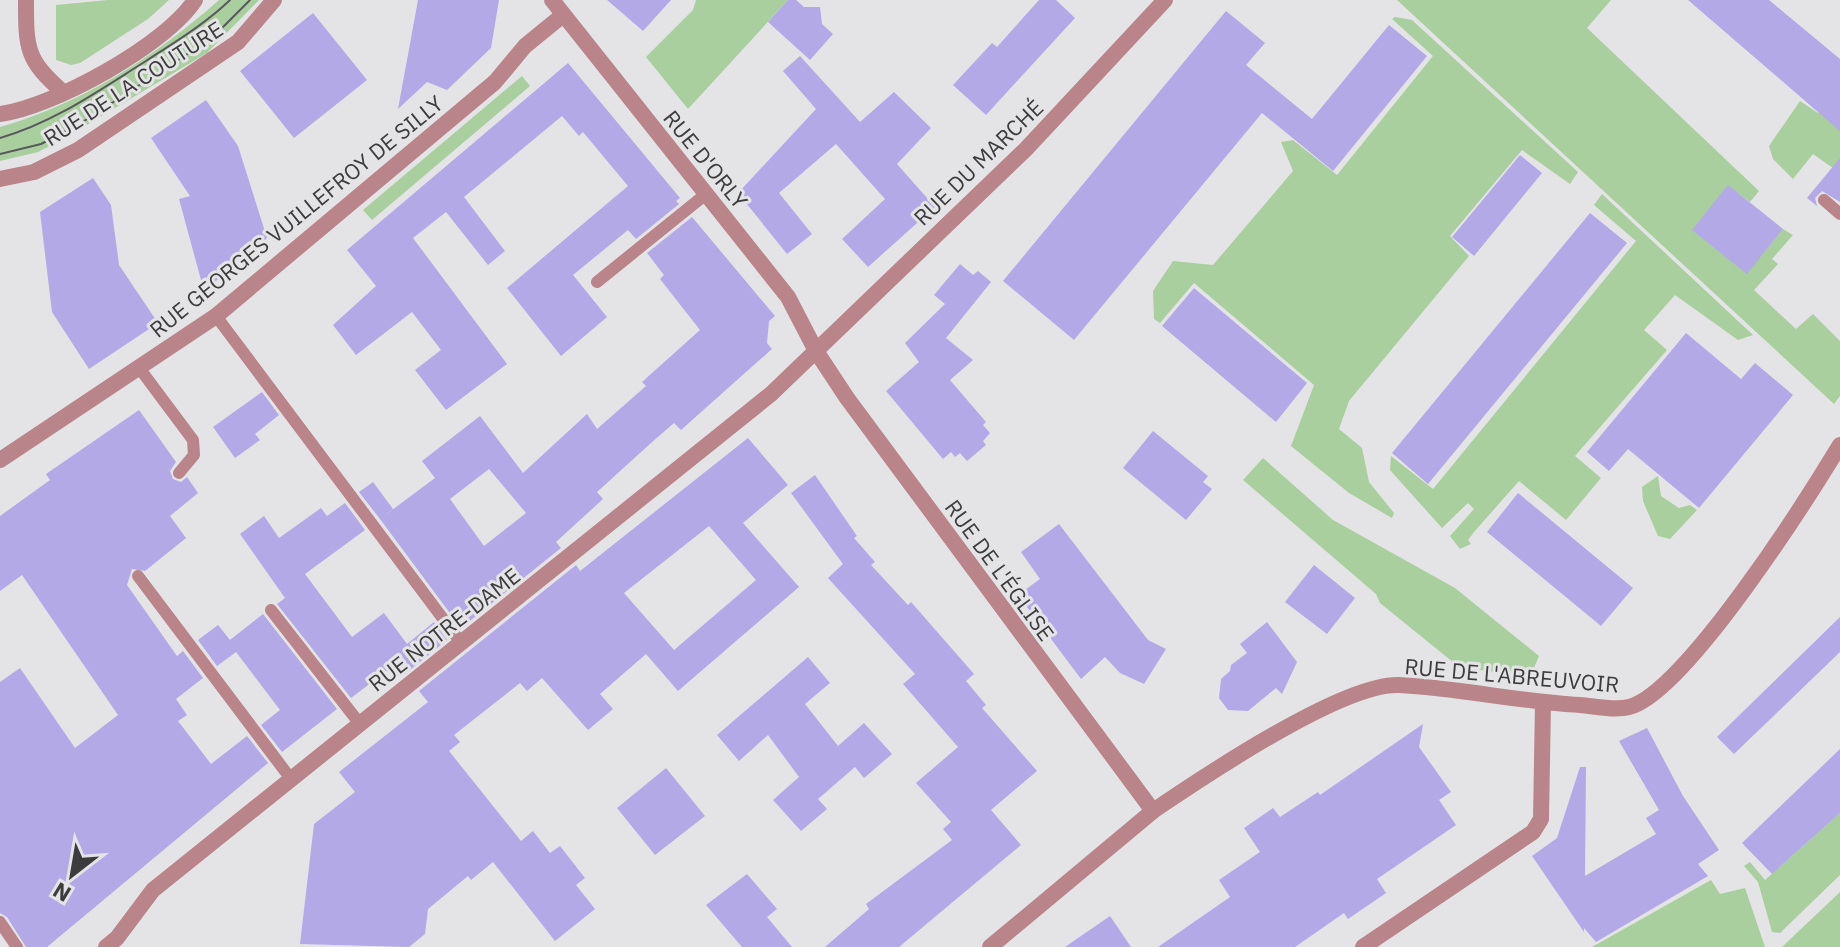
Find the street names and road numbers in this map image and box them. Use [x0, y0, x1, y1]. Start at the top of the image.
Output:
street label: RUE DE LA COUTURE [38, 14, 228, 152]
street label: RUE GEORGES VUILLEFROY DE SILLY [143, 88, 449, 344]
street label: RUE DU MARCHÉ [907, 93, 1049, 231]
street label: RUE D'ORLY [657, 104, 755, 214]
street label: RUE DE L'ÉGLISE [939, 494, 1061, 646]
street label: RUE NOTRE-DAME [362, 561, 526, 697]
street label: RUE DE L'ABREUVOIR [1404, 651, 1620, 699]

